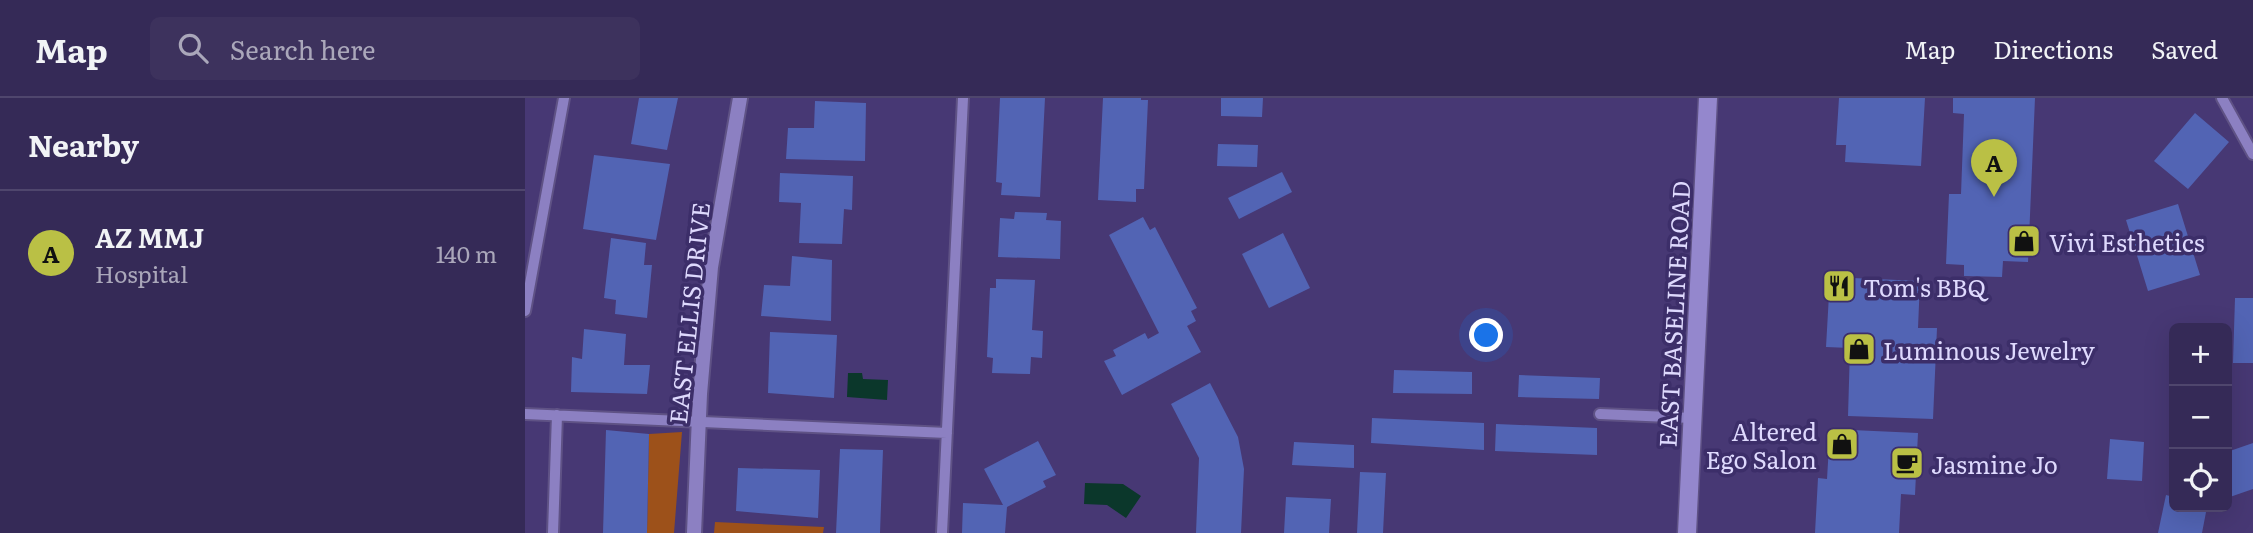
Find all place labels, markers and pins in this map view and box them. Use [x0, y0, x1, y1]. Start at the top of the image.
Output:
pin: A [1971, 139, 2017, 197]
shop icon: Vivi Esthetics [2005, 222, 2043, 260]
place label: Vivi Esthetics [2049, 224, 2205, 259]
restaurant icon: Tom's BBQ [1820, 267, 1858, 305]
place label: Tom's BBQ [1863, 269, 1989, 304]
shop icon: Luminous Jewelry [1840, 330, 1878, 368]
place label: Luminous Jewelry [1883, 332, 2095, 367]
place label: Altered Ego Salon [1705, 413, 1817, 476]
shop icon: Altered Ego Salon [1823, 425, 1861, 463]
cafe icon: Jasmine Jo [1888, 444, 1926, 482]
place label: Jasmine Jo [1931, 446, 2058, 481]

